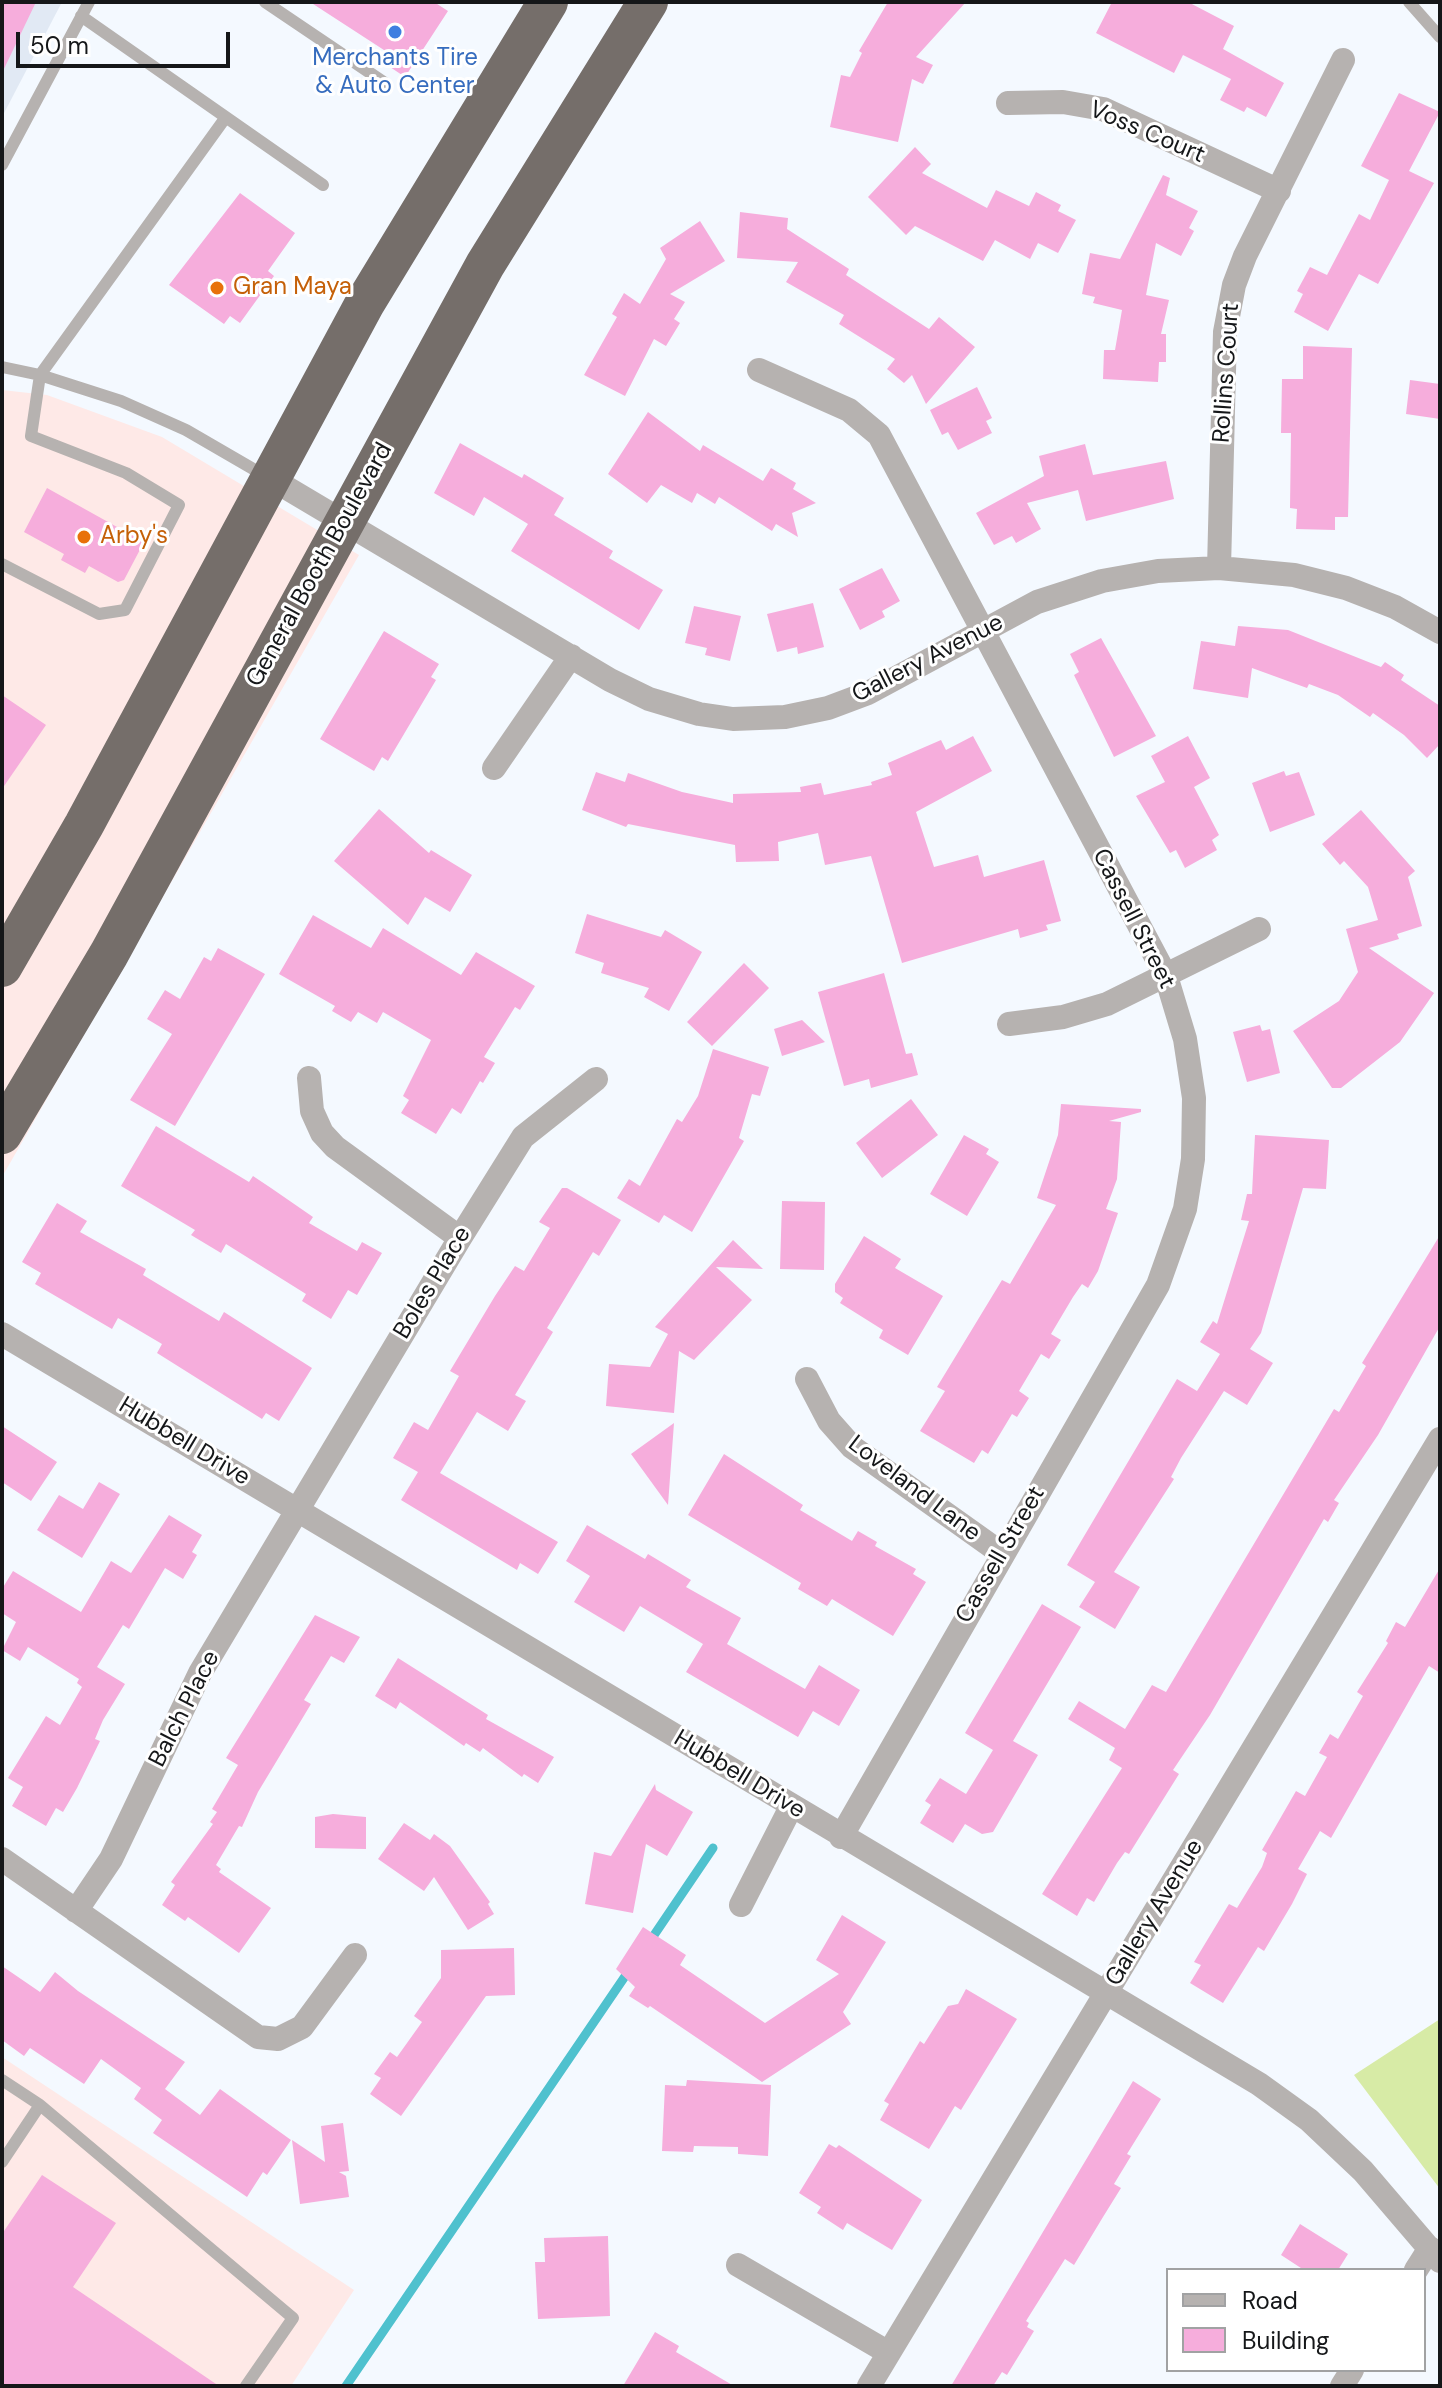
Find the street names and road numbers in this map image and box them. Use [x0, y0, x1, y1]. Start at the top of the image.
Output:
street label: Voss Court [1085, 96, 1209, 170]
street label: Rollins Court [1208, 302, 1246, 444]
street label: General Booth Boulevard [241, 438, 399, 692]
street label: Gallery Avenue [848, 609, 1008, 709]
street label: Cassell Street [1085, 844, 1181, 994]
street label: Boles Place [388, 1222, 478, 1344]
street label: Hubbell Drive [113, 1392, 255, 1492]
street label: Loveland Lane [842, 1430, 986, 1548]
street label: Cassell Street [950, 1482, 1052, 1628]
street label: Balch Place [143, 1646, 227, 1772]
street label: Hubbell Drive [668, 1725, 810, 1825]
street label: Gallery Avenue [1100, 1835, 1210, 1991]

